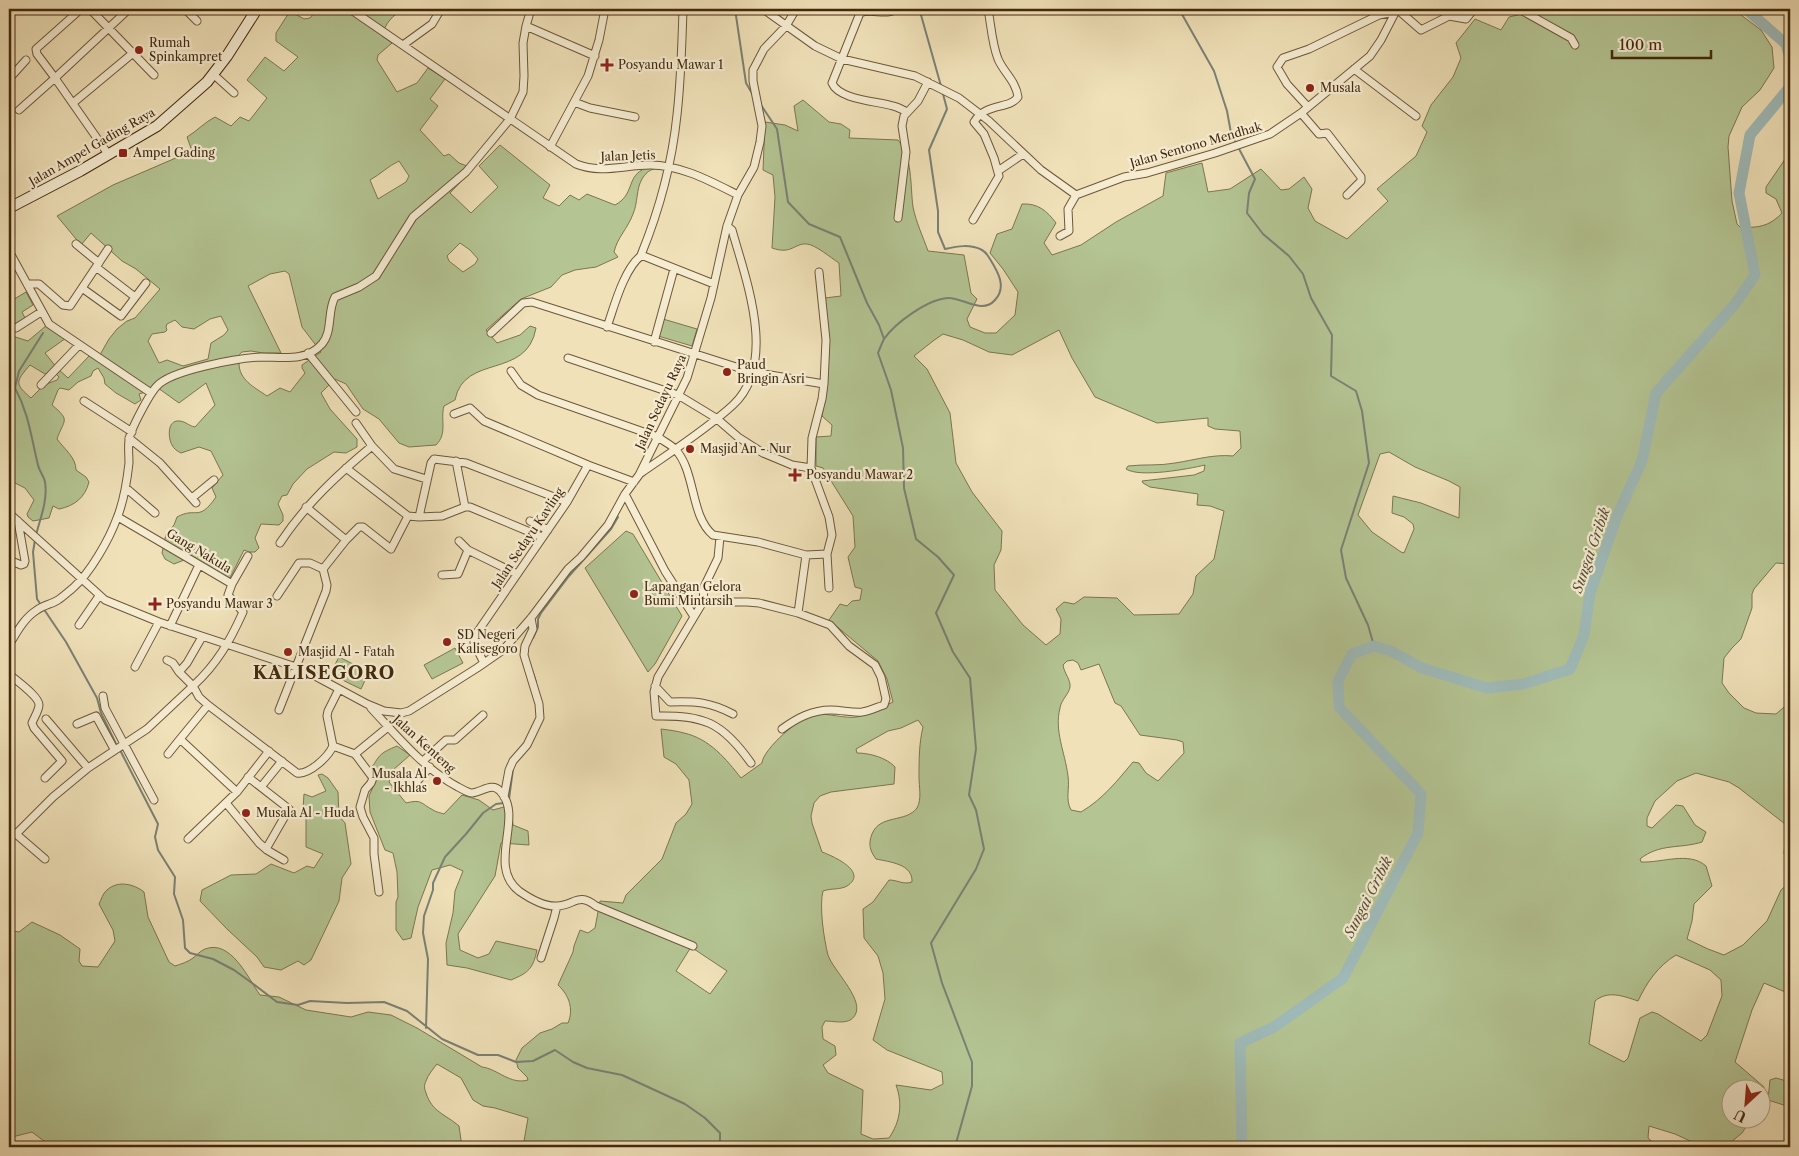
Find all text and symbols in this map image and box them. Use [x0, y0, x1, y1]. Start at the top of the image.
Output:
scale bar [1612, 28, 1710, 60]
place label: Rumah Spinkampret [149, 35, 223, 64]
text: 100 m [1619, 35, 1662, 54]
marker: Rumah Spinkampret [133, 44, 145, 56]
place label: Posyandu Mawar 1 [618, 57, 723, 72]
marker: Posyandu Mawar 1 [600, 58, 614, 72]
place label: Musala [1320, 80, 1361, 95]
marker: Musala [1304, 82, 1316, 94]
street label: Jalan Ampel Gading Raya [24, 104, 158, 190]
street label: Jalan Sentono Mendhak [1126, 118, 1264, 171]
place label: Ampel Gading [132, 145, 215, 160]
marker: Ampel Gading [117, 147, 129, 159]
street label: Jalan Jetis [598, 147, 656, 164]
street label: Jalan Sedayu Raya [631, 351, 689, 453]
place label: Paud Bringin Asri [737, 357, 805, 386]
marker: Paud Bringin Asri [721, 366, 733, 378]
place label: Masjid An - Nur [700, 441, 791, 456]
marker: Masjid An - Nur [684, 443, 696, 455]
place label: Posyandu Mawar 2 [806, 467, 913, 482]
marker: Posyandu Mawar 2 [788, 468, 802, 482]
street label: Jalan Sedayu Kavling [487, 484, 567, 593]
water label: Sungai Gribik [1568, 504, 1614, 596]
street label: Gang Nakula [164, 525, 235, 576]
place label: Lapangan Gelora Bumi Mintarsih [644, 579, 742, 608]
marker: Lapangan Gelora Bumi Mintarsih [628, 588, 640, 600]
place label: Posyandu Mawar 3 [166, 596, 273, 611]
marker: Posyandu Mawar 3 [148, 597, 162, 611]
place label: SD Negeri Kalisegoro [457, 627, 518, 656]
marker: SD Negeri Kalisegoro [441, 636, 453, 648]
place label: Masjid Al - Fatah [298, 644, 395, 659]
marker: Masjid Al - Fatah [282, 646, 294, 658]
district label: KALISEGORO [253, 662, 395, 684]
street label: Jalan Kenteng [388, 710, 459, 776]
place label: Musala Al - Ikhlas [371, 766, 427, 795]
marker: Musala Al - Ikhlas [431, 775, 443, 787]
place label: Musala Al - Huda [256, 805, 355, 820]
marker: Musala Al - Huda [240, 807, 252, 819]
water label: Sungai Gribik [1339, 853, 1397, 942]
north arrow [1722, 1078, 1772, 1128]
text: U [1731, 1105, 1749, 1126]

